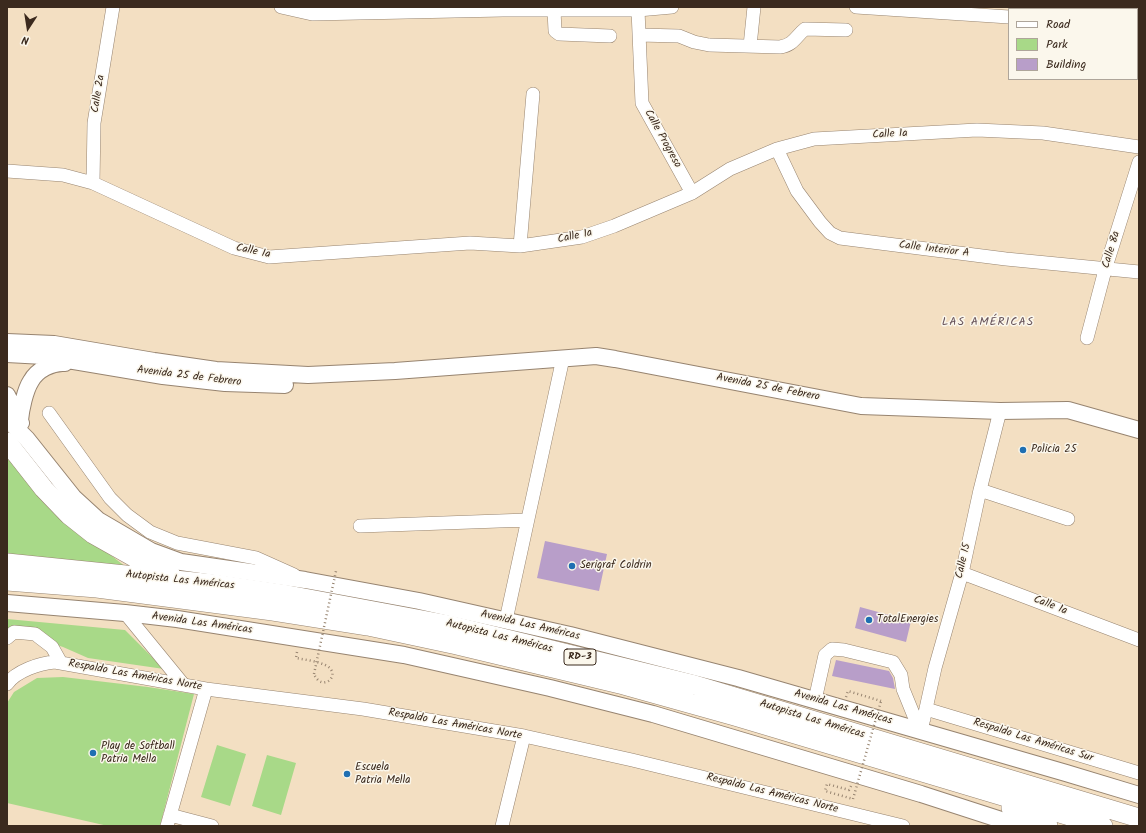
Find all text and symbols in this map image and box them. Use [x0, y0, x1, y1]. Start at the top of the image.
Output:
north arrow [8, 8, 48, 48]
legend [1008, 8, 1138, 80]
text: Road [1046, 15, 1070, 34]
text: N [20, 30, 31, 49]
text: Park [1046, 35, 1068, 54]
text: Building [1046, 55, 1086, 74]
street label: Calle 2a [90, 74, 108, 114]
street label: Calle Progreso [641, 108, 683, 170]
street label: Calle 1a [872, 127, 908, 143]
street label: Calle 1a [556, 227, 594, 247]
street label: Calle 8a [1100, 230, 1124, 270]
street label: Calle Interior A [898, 239, 970, 261]
street label: Calle 1a [234, 242, 272, 262]
district label: LAS AMÉRICAS [942, 316, 1034, 330]
street label: Avenida 25 de Febrero [136, 364, 242, 390]
street label: Avenida 25 de Febrero [715, 371, 821, 405]
place label: Policia 25 [1031, 443, 1077, 457]
marker: Policia 25 [1018, 445, 1028, 455]
street label: Calle 15 [954, 542, 974, 580]
place label: Serigraf Coldrin [580, 559, 651, 573]
marker: Serigraf Coldrin [567, 561, 577, 571]
street label: Autopista Las Américas [125, 569, 235, 593]
street label: Calle 1a [1031, 594, 1069, 618]
street label: Avenida Las Américas [479, 608, 581, 644]
street label: Avenida Las Américas [151, 610, 253, 638]
place label: TotalEnergies [877, 613, 938, 627]
marker: TotalEnergies [864, 615, 874, 625]
street label: Autopista Las Américas [444, 617, 554, 657]
road number: RD-3 [564, 649, 596, 665]
street label: Respaldo Las Américas Norte [67, 658, 203, 694]
street label: Avenida Las Américas [792, 688, 894, 728]
street label: Autopista Las Américas [758, 698, 866, 742]
street label: Respaldo Las Américas Norte [387, 707, 523, 743]
street label: Respaldo Las Américas Sur [971, 716, 1095, 766]
place label: Play de Softball Patria Mella [101, 740, 175, 766]
marker: Play de Softball Patria Mella [88, 748, 98, 758]
place label: Escuela Patria Mella [355, 761, 410, 787]
marker: Escuela Patria Mella [342, 769, 352, 779]
street label: Respaldo Las Américas Norte [705, 771, 839, 817]

